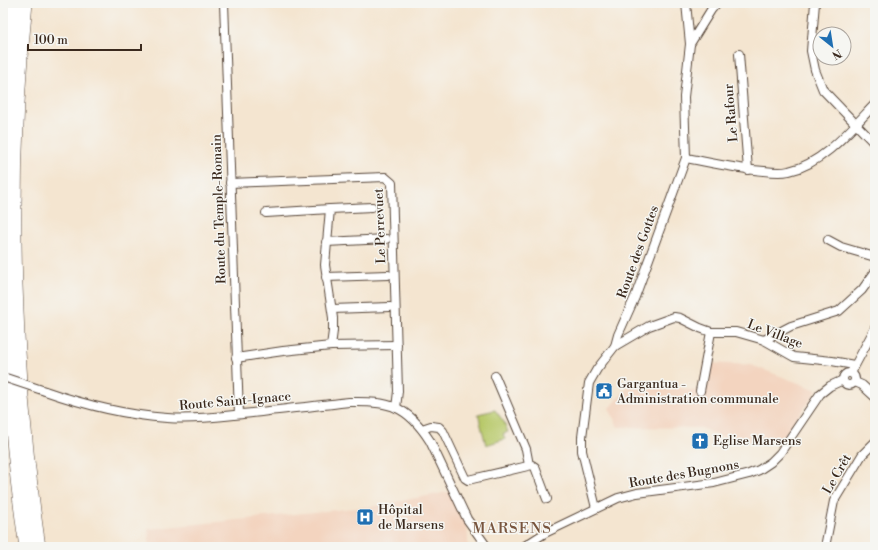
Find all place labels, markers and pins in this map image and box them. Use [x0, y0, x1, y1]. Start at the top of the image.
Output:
place label: Gargantua - Administration communale [616, 376, 779, 407]
public building icon: Gargantua - Administration communale [594, 381, 614, 401]
church icon: Eglise Marsens [690, 431, 710, 451]
place label: Eglise Marsens [713, 433, 801, 449]
place label: Hôpital de Marsens [378, 502, 444, 533]
hospital icon: Hôpital de Marsens [355, 507, 375, 527]

